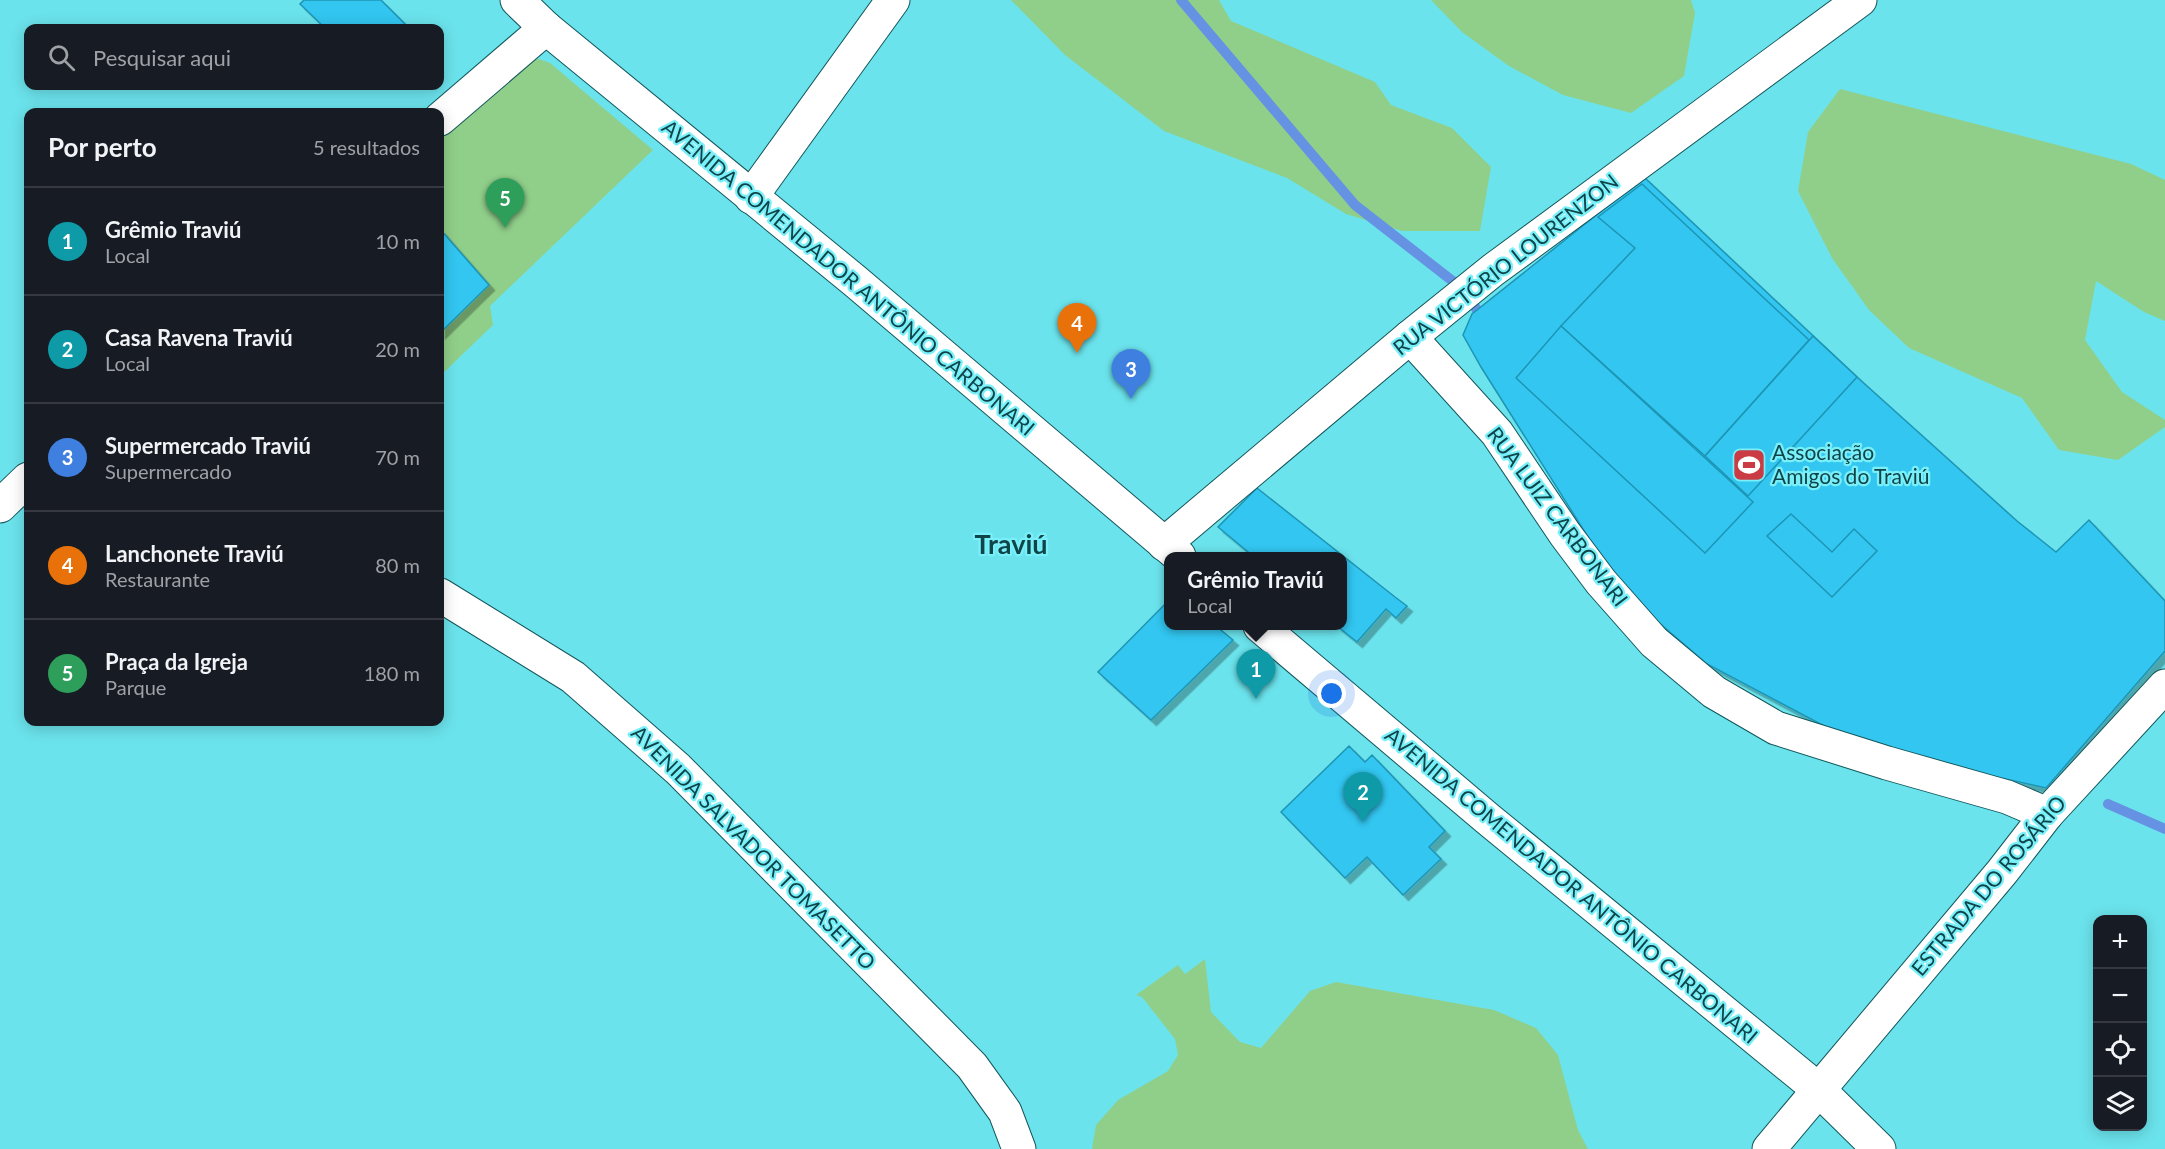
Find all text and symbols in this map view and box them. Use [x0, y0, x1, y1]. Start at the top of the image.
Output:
search box [24, 24, 444, 90]
icon: search [45, 41, 78, 74]
text: Pesquisar aqui [93, 44, 231, 71]
street label: AVENIDA COMENDADOR ANTÔNIO CARBONARI [658, 114, 1040, 440]
text: Por perto [48, 131, 157, 163]
text: 5 resultados [313, 135, 420, 159]
street label: RUA VICTÓRIO LOURENZON [1387, 168, 1623, 360]
pin: 5 [486, 178, 524, 228]
text: Grêmio Traviú [105, 216, 241, 243]
text: 1 [62, 229, 73, 253]
text: 10 m [375, 229, 420, 253]
text: Local [105, 243, 150, 267]
pin: 4 [1058, 304, 1096, 353]
text: Casa Ravena Traviú [105, 324, 293, 351]
text: 2 [62, 337, 73, 361]
text: 20 m [375, 337, 420, 361]
pin: 3 [1112, 350, 1150, 399]
text: Local [105, 351, 150, 375]
street label: RUA LUIZ CARBONARI [1483, 422, 1634, 611]
text: Supermercado Traviú [105, 432, 311, 459]
place label: Associação Amigos do Traviú [1772, 439, 1929, 488]
text: 3 [62, 445, 73, 469]
text: 70 m [375, 445, 420, 469]
sports icon: Associação Amigos do Traviú [1731, 447, 1767, 483]
text: Supermercado [105, 459, 232, 483]
district label: Traviú [974, 527, 1048, 560]
text: Lanchonete Traviú [105, 540, 284, 567]
popup [1164, 552, 1347, 630]
text: 4 [62, 553, 73, 577]
text: 80 m [375, 553, 420, 577]
text: Grêmio Traviú [1187, 566, 1324, 593]
text: Restaurante [105, 567, 210, 591]
text: Local [1187, 593, 1232, 617]
text: Praça da Igreja [105, 648, 248, 675]
pin: 1 [1236, 650, 1276, 699]
text: 5 [62, 661, 73, 685]
text: 180 m [364, 661, 420, 685]
text: Parque [105, 675, 166, 699]
your location [1317, 679, 1346, 708]
street label: AVENIDA SALVADOR TOMASETTO [627, 720, 881, 974]
street label: AVENIDA COMENDADOR ANTÔNIO CARBONARI [1381, 722, 1763, 1048]
pin: 2 [1344, 772, 1382, 822]
street label: ESTRADA DO ROSÁRIO [1905, 790, 2070, 980]
map controls [2093, 915, 2147, 1131]
button: + [2093, 915, 2147, 969]
button: − [2093, 969, 2147, 1023]
button: locate [2093, 1023, 2147, 1077]
button: layers [2093, 1077, 2147, 1131]

